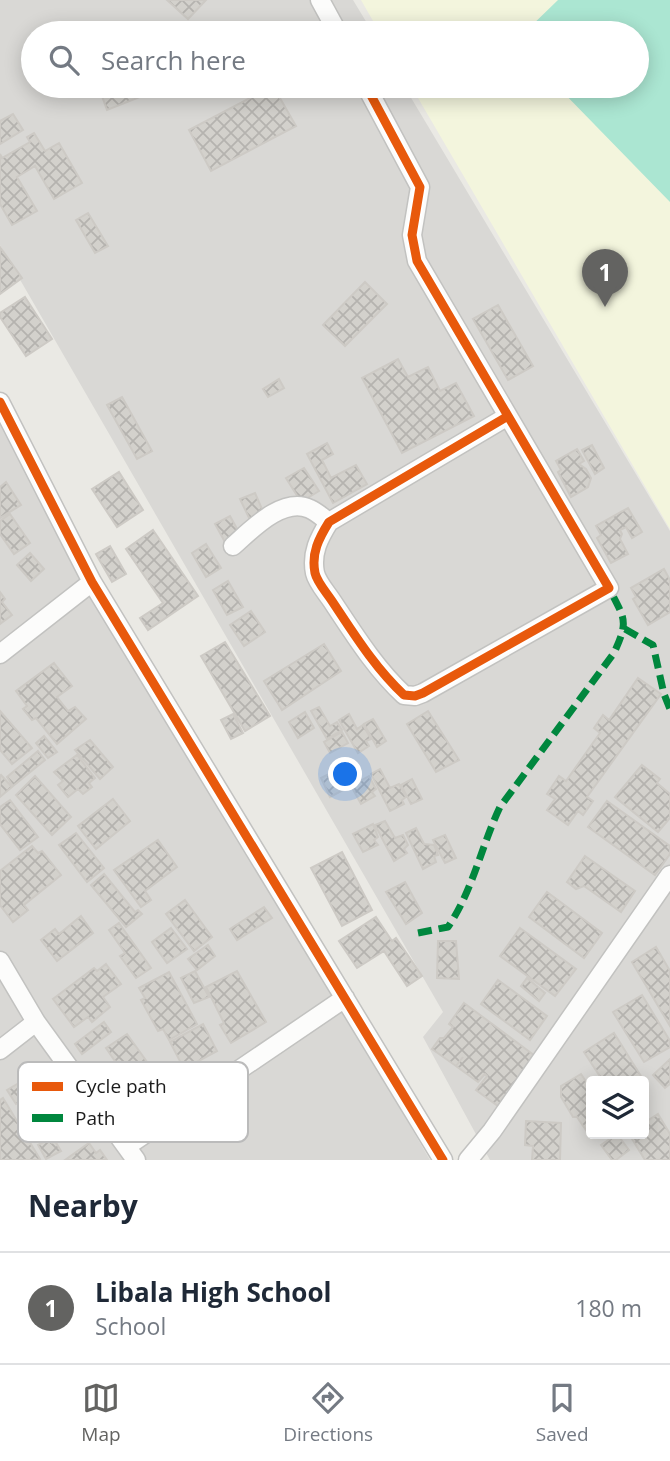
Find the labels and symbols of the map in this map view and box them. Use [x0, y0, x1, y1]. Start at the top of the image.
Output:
pin: 1 [582, 249, 628, 307]
your location [328, 757, 362, 791]
legend [18, 1062, 248, 1142]
text: Cycle path [75, 1073, 167, 1099]
text: Path [75, 1105, 115, 1131]

